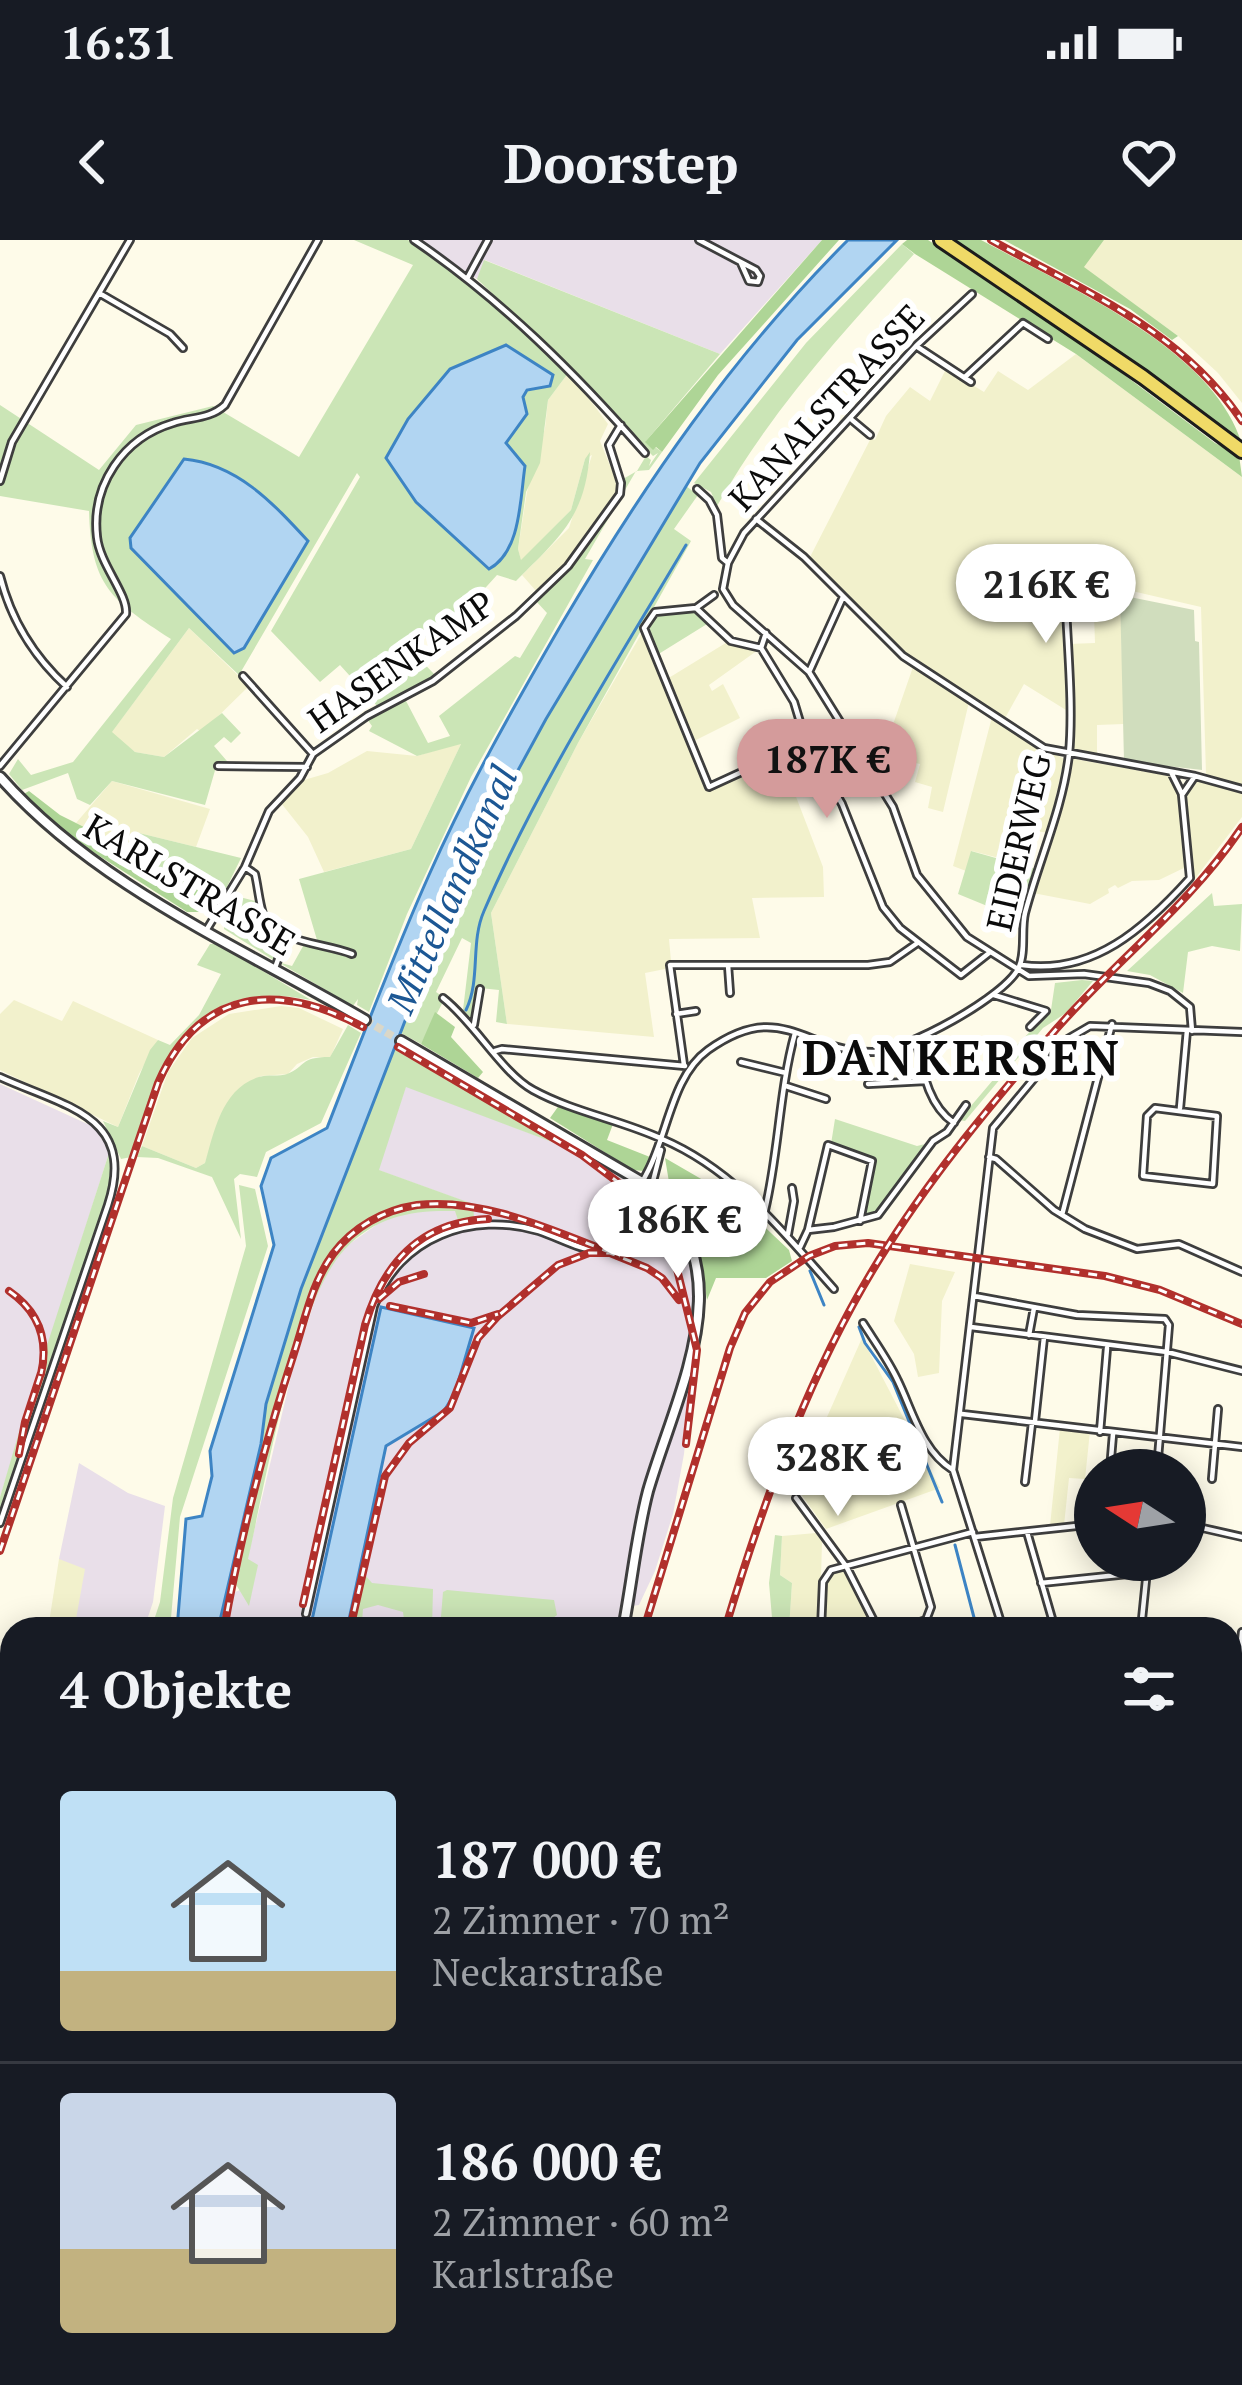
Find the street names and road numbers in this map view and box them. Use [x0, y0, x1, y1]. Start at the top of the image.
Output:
street label: KANALSTRASSE [718, 294, 934, 520]
street label: HASENKAMP [299, 579, 503, 743]
street label: EIDERWEG [975, 749, 1061, 935]
street label: KARLSTRASSE [76, 802, 304, 966]

